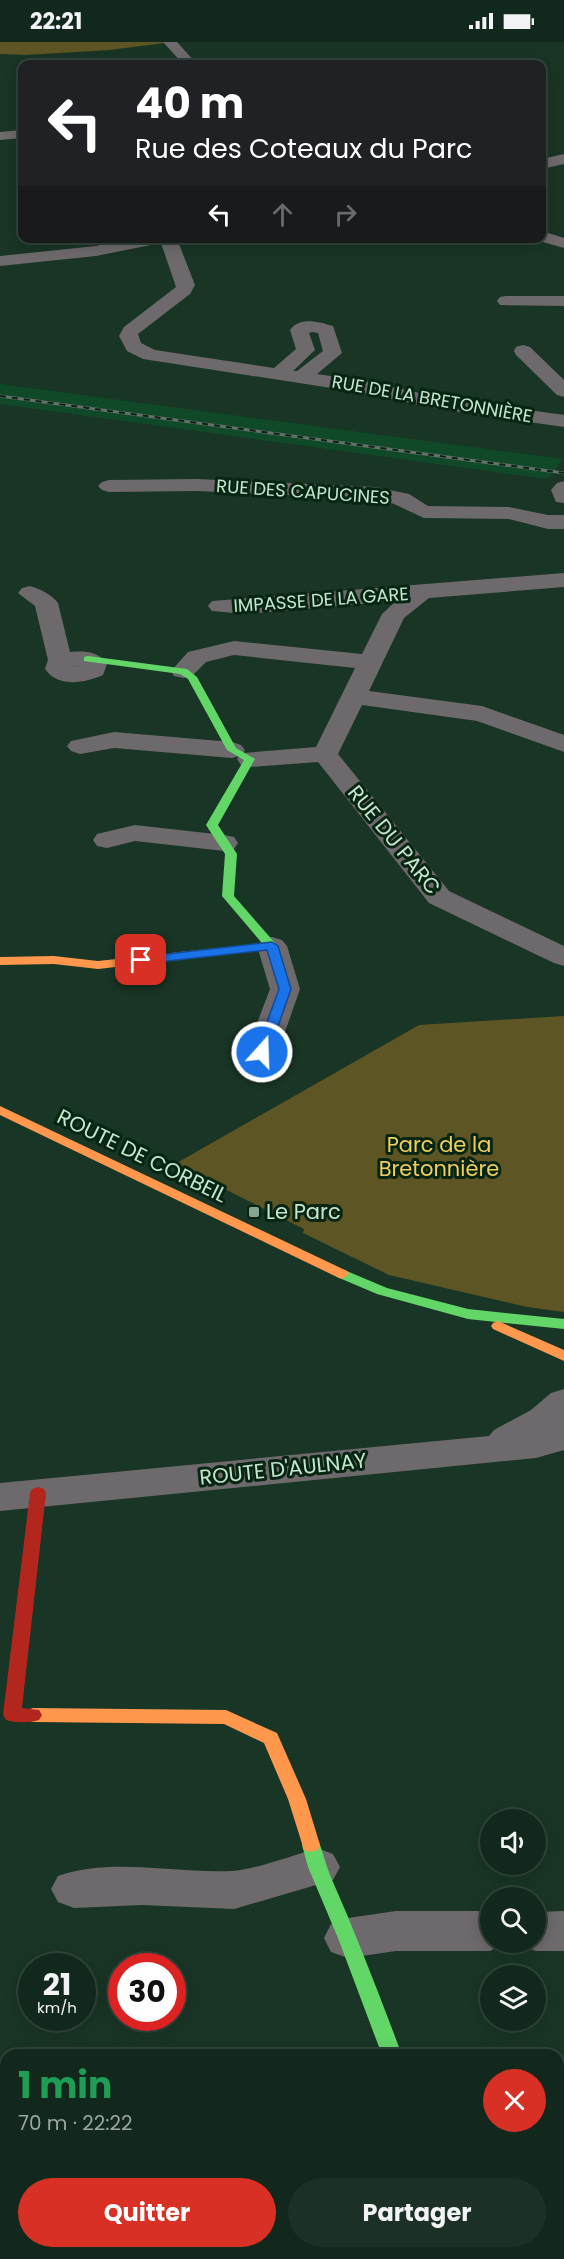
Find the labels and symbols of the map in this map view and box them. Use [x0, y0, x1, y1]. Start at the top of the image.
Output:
street label: RUE DE LA BRETONNIÈRE [330, 369, 534, 428]
street label: RUE DES CAPUCINES [215, 473, 391, 510]
street label: IMPASSE DE LA GARE [233, 581, 409, 618]
street label: RUE DU PARC [341, 779, 448, 901]
pin [115, 934, 166, 985]
position arrow [230, 1020, 294, 1084]
street label: ROUTE DE CORBEIL [52, 1102, 232, 1209]
park label: Parc de la Bretonnière [379, 1130, 499, 1183]
place label: Le Parc [266, 1197, 341, 1226]
marker: Le Parc [247, 1205, 261, 1219]
street label: ROUTE D'AULNAY [198, 1445, 368, 1492]
speed limit sign: 30 [108, 1953, 186, 2031]

